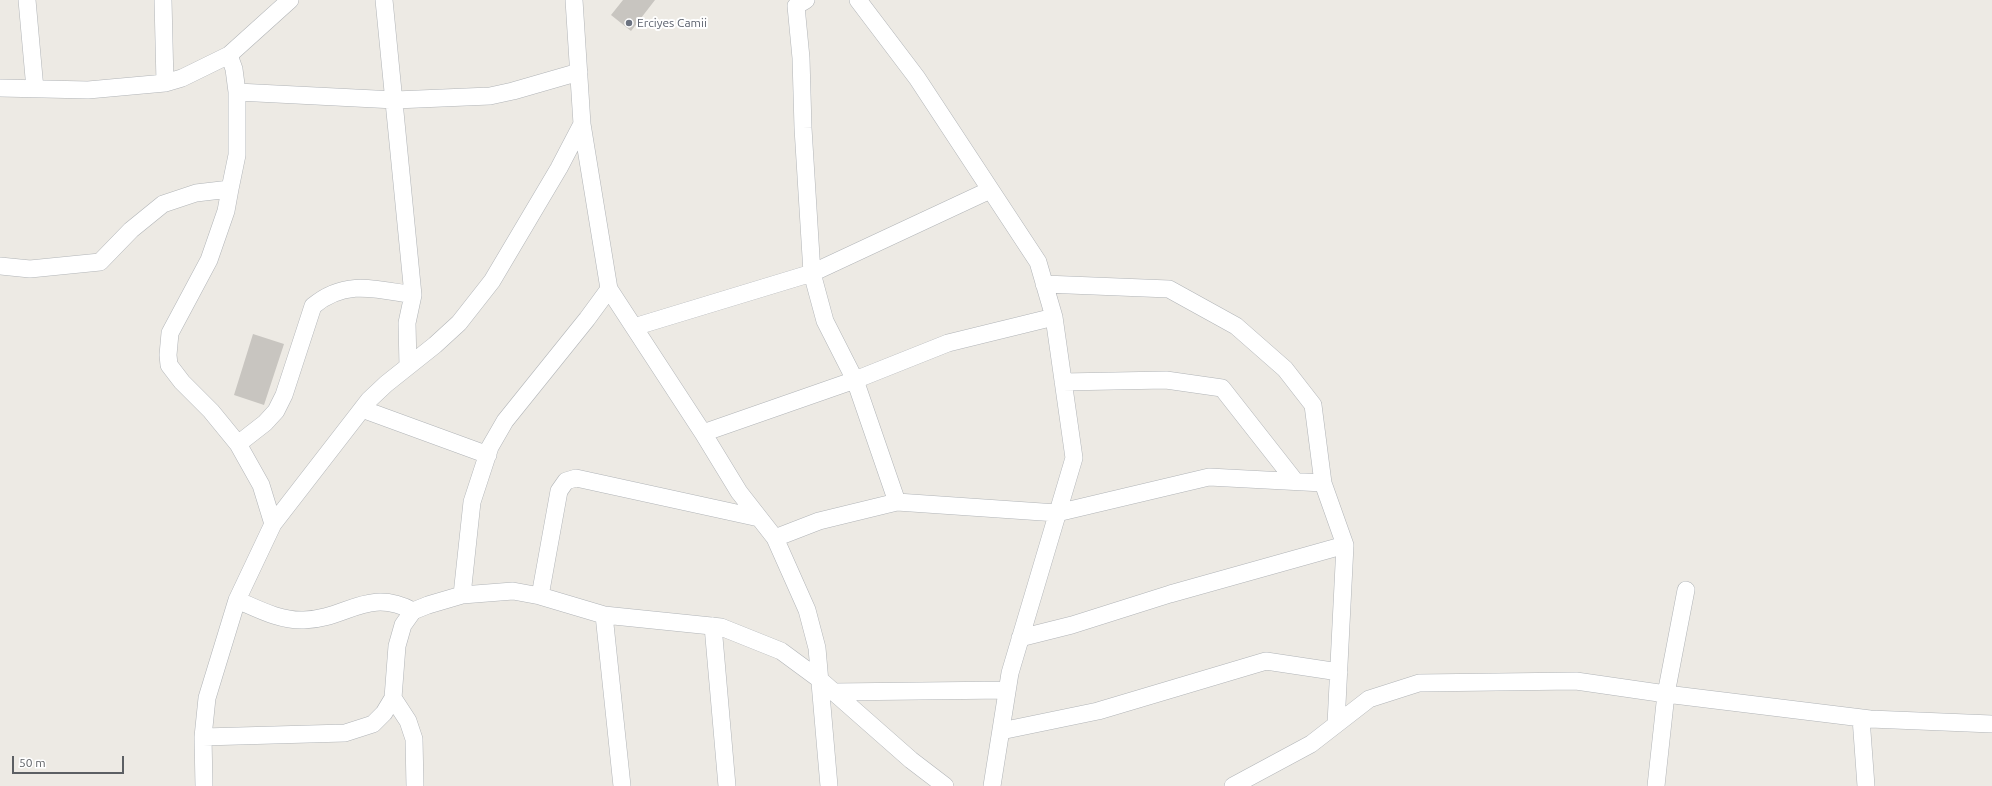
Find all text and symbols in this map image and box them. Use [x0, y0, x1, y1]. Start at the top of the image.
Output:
place label: Erciyes Camii [637, 16, 707, 30]
marker: Erciyes Camii [624, 18, 634, 28]
scale bar [14, 748, 126, 774]
text: 50 m [19, 756, 46, 769]

